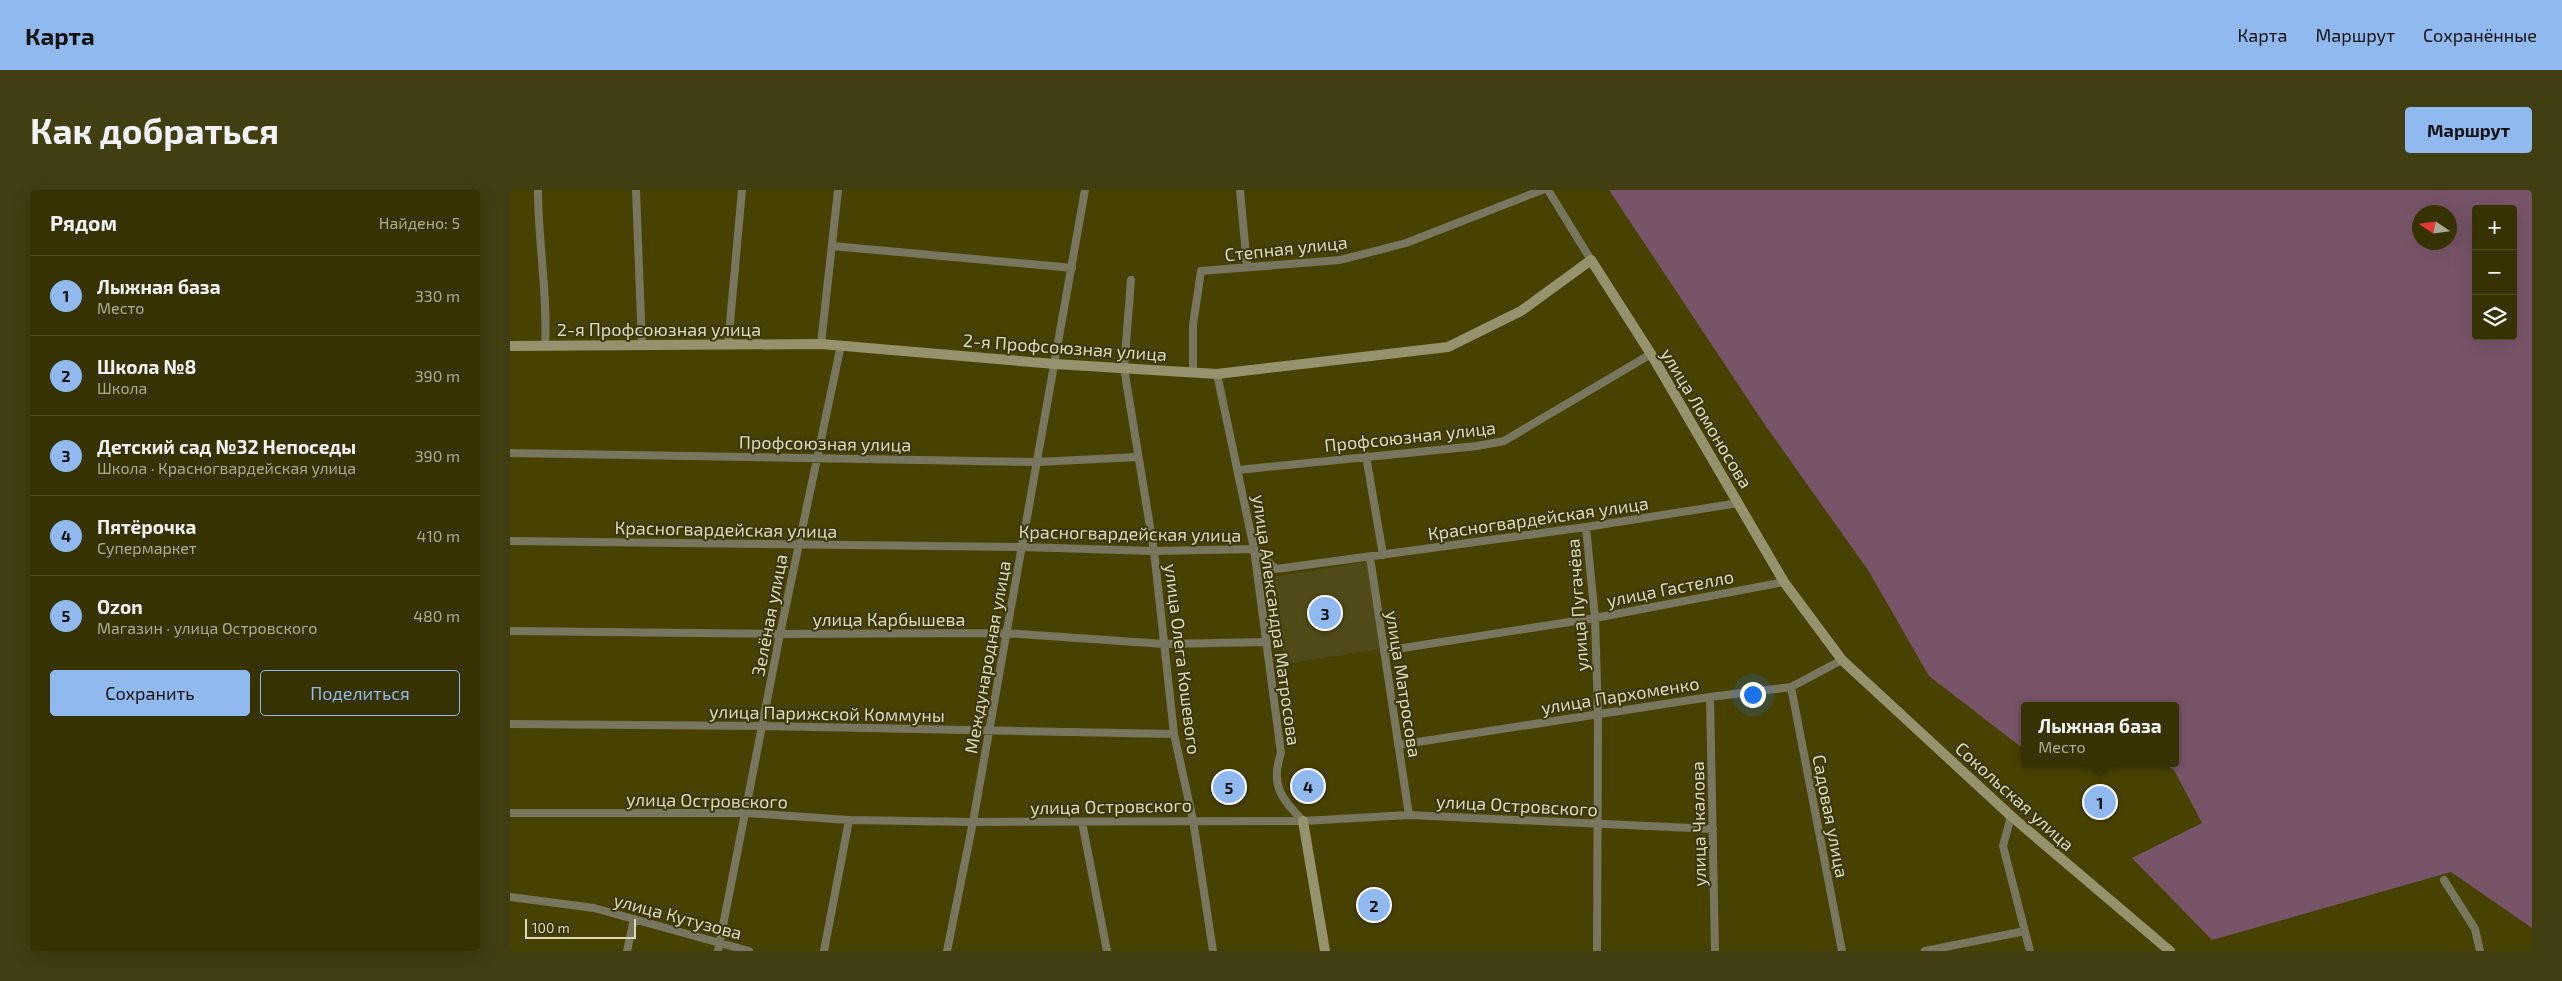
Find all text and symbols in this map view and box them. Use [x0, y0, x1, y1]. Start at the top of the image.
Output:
text: Карта [25, 21, 95, 50]
text: Карта [2237, 24, 2287, 46]
text: Маршрут [2315, 24, 2395, 46]
text: Сохранённые [2423, 24, 2537, 46]
button: Маршрут [2405, 107, 2532, 153]
text: Как добраться [30, 109, 279, 151]
north arrow [2412, 205, 2457, 250]
map controls [2472, 205, 2517, 340]
button: + [2472, 205, 2517, 250]
text: Рядом [50, 210, 117, 235]
text: Найдено: 5 [379, 213, 460, 232]
street label: Степная улица [1223, 231, 1349, 265]
button: − [2472, 250, 2517, 295]
text: Лыжная база [97, 275, 221, 298]
text: 1 [63, 286, 69, 305]
text: 330 m [415, 286, 460, 305]
button: layers [2472, 295, 2517, 340]
text: Место [97, 298, 144, 317]
street label: 2-я Профсоюзная улица [557, 318, 761, 340]
street label: 2-я Профсоюзная улица [962, 329, 1168, 365]
street label: улица Ломоносова [1656, 344, 1758, 492]
text: Школа №8 [97, 355, 196, 378]
text: 2 [61, 366, 71, 385]
text: 390 m [415, 366, 460, 385]
text: Школа [97, 378, 147, 397]
street label: Профсоюзная улица [1323, 416, 1497, 456]
street label: Профсоюзная улица [739, 430, 911, 456]
text: Детский сад №32 Непоседы [97, 435, 356, 458]
text: 3 [61, 446, 71, 465]
text: 390 m [415, 446, 460, 465]
text: Школа · Красногвардейская улица [97, 458, 356, 477]
street label: Красногвардейская улица [1426, 492, 1650, 544]
street label: улица Александра Матросова [1248, 493, 1306, 747]
text: Пятёрочка [97, 515, 196, 538]
street label: Красногвардейская улица [614, 516, 838, 542]
street label: Красногвардейская улица [1018, 520, 1242, 546]
text: 4 [61, 526, 71, 545]
text: 410 m [417, 526, 460, 545]
text: Супермаркет [97, 538, 196, 557]
street label: улица Пугачёва [1561, 538, 1593, 672]
street label: Зелёная улица [746, 552, 792, 678]
street label: Международная улица [959, 559, 1015, 755]
street label: улица Олега Кошевого [1160, 562, 1206, 756]
street label: улица Гастелло [1604, 565, 1736, 611]
pin: 3 [1309, 594, 1341, 632]
text: Ozon [97, 595, 143, 618]
text: 5 [62, 606, 70, 625]
text: 480 m [413, 606, 460, 625]
street label: улица Карбышева [813, 608, 965, 630]
street label: улица Матросова [1382, 609, 1426, 759]
text: Магазин · улица Островского [97, 618, 317, 637]
button: Сохранить [50, 670, 250, 716]
button: Поделиться [260, 670, 460, 716]
street label: улица Пархоменко [1539, 672, 1701, 718]
your location [1740, 682, 1766, 708]
street label: улица Парижской Коммуны [709, 700, 945, 726]
popup [2021, 702, 2179, 767]
text: Лыжная база [2038, 714, 2162, 737]
street label: Сокольская улица [1951, 737, 2079, 855]
text: Место [2038, 737, 2086, 756]
street label: Садовая улица [1808, 753, 1854, 879]
street label: улица Чкалова [1686, 761, 1710, 887]
pin: 4 [1292, 767, 1324, 805]
pin: 5 [1213, 768, 1245, 806]
pin: 1 [2084, 783, 2116, 821]
street label: улица Островского [626, 788, 788, 812]
street label: улица Островского [1436, 790, 1598, 820]
street label: улица Островского [1030, 794, 1192, 818]
pin: 2 [1358, 886, 1390, 924]
street label: улица Кутузова [611, 888, 745, 944]
scale bar [525, 916, 636, 939]
text: 100 m [532, 919, 570, 936]

